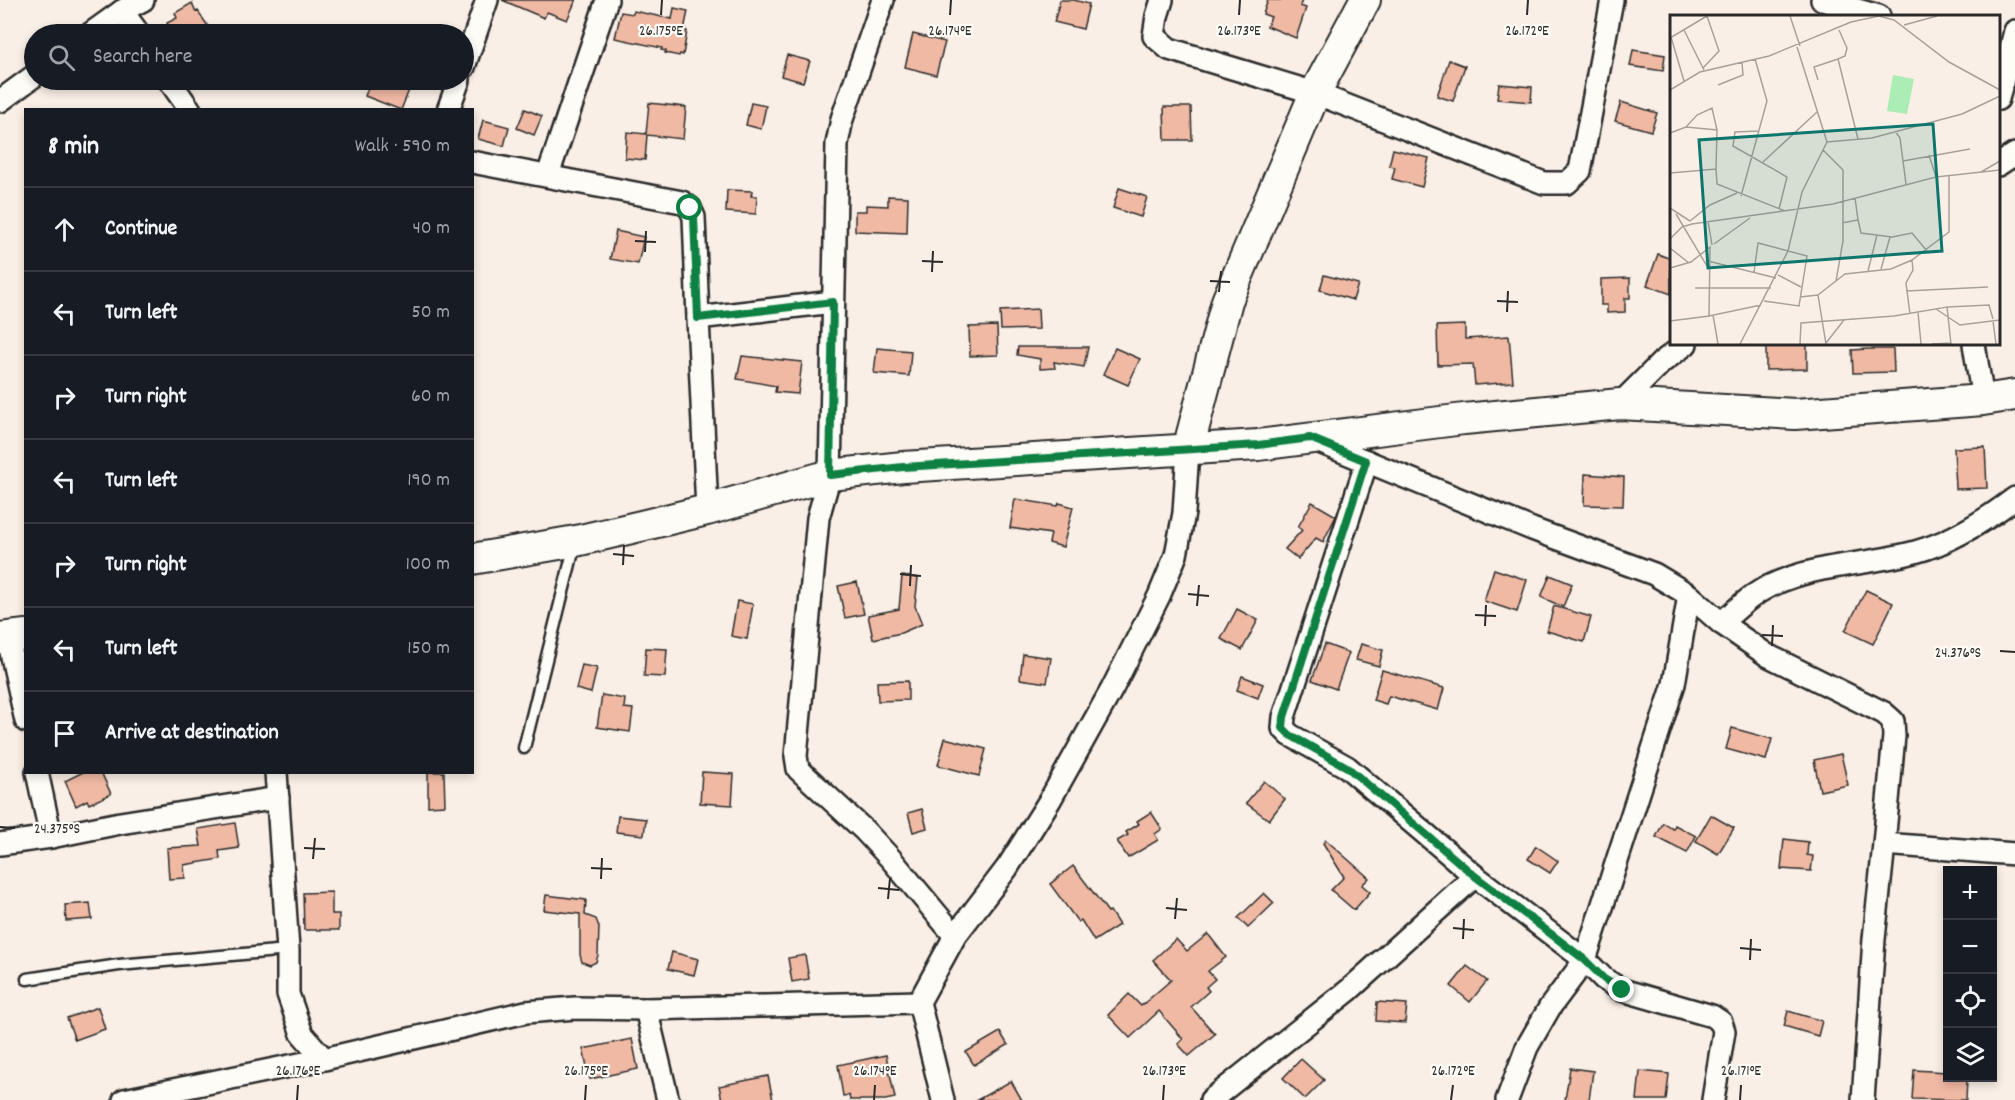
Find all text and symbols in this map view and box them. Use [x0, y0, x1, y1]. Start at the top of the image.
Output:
inset map [1670, 15, 2000, 345]
text: 26.175°E [639, 21, 683, 43]
text: 26.174°E [928, 21, 972, 43]
text: 26.173°E [1217, 21, 1261, 43]
text: 26.172°E [1505, 21, 1549, 43]
search box [24, 24, 474, 90]
icon: search [45, 41, 78, 74]
text: Search here [93, 42, 192, 73]
text: 8 min [48, 129, 99, 166]
text: Walk · 590 m [355, 133, 450, 161]
route start [676, 194, 702, 220]
icon: ahead [48, 213, 81, 246]
text: Continue [105, 214, 177, 245]
text: 40 m [412, 215, 450, 243]
icon: left [48, 297, 81, 330]
text: Turn left [105, 298, 177, 329]
text: 50 m [412, 299, 450, 327]
icon: right [48, 381, 81, 414]
text: Turn right [105, 382, 187, 413]
text: 60 m [411, 383, 450, 411]
icon: left [48, 465, 81, 498]
text: Turn left [105, 466, 177, 497]
text: 190 m [407, 467, 450, 495]
icon: right [48, 549, 81, 582]
text: Turn right [105, 550, 187, 581]
text: 100 m [406, 551, 450, 579]
icon: left [48, 633, 81, 666]
text: Turn left [105, 634, 177, 665]
text: 150 m [407, 635, 450, 663]
text: 24.376°S [1935, 643, 1981, 665]
icon: arrive [48, 717, 81, 750]
text: Arrive at destination [105, 718, 279, 749]
text: 24.375°S [34, 819, 80, 841]
map controls [1943, 866, 1997, 1082]
button: + [1943, 866, 1997, 920]
button: − [1943, 920, 1997, 974]
button: locate [1943, 974, 1997, 1028]
route end [1608, 976, 1634, 1002]
button: layers [1943, 1028, 1997, 1082]
text: 26.176°E [276, 1061, 320, 1083]
text: 26.175°E [564, 1061, 608, 1083]
text: 26.174°E [853, 1061, 897, 1083]
text: 26.173°E [1142, 1061, 1186, 1083]
text: 26.172°E [1431, 1061, 1475, 1083]
text: 26.171°E [1721, 1061, 1761, 1083]

